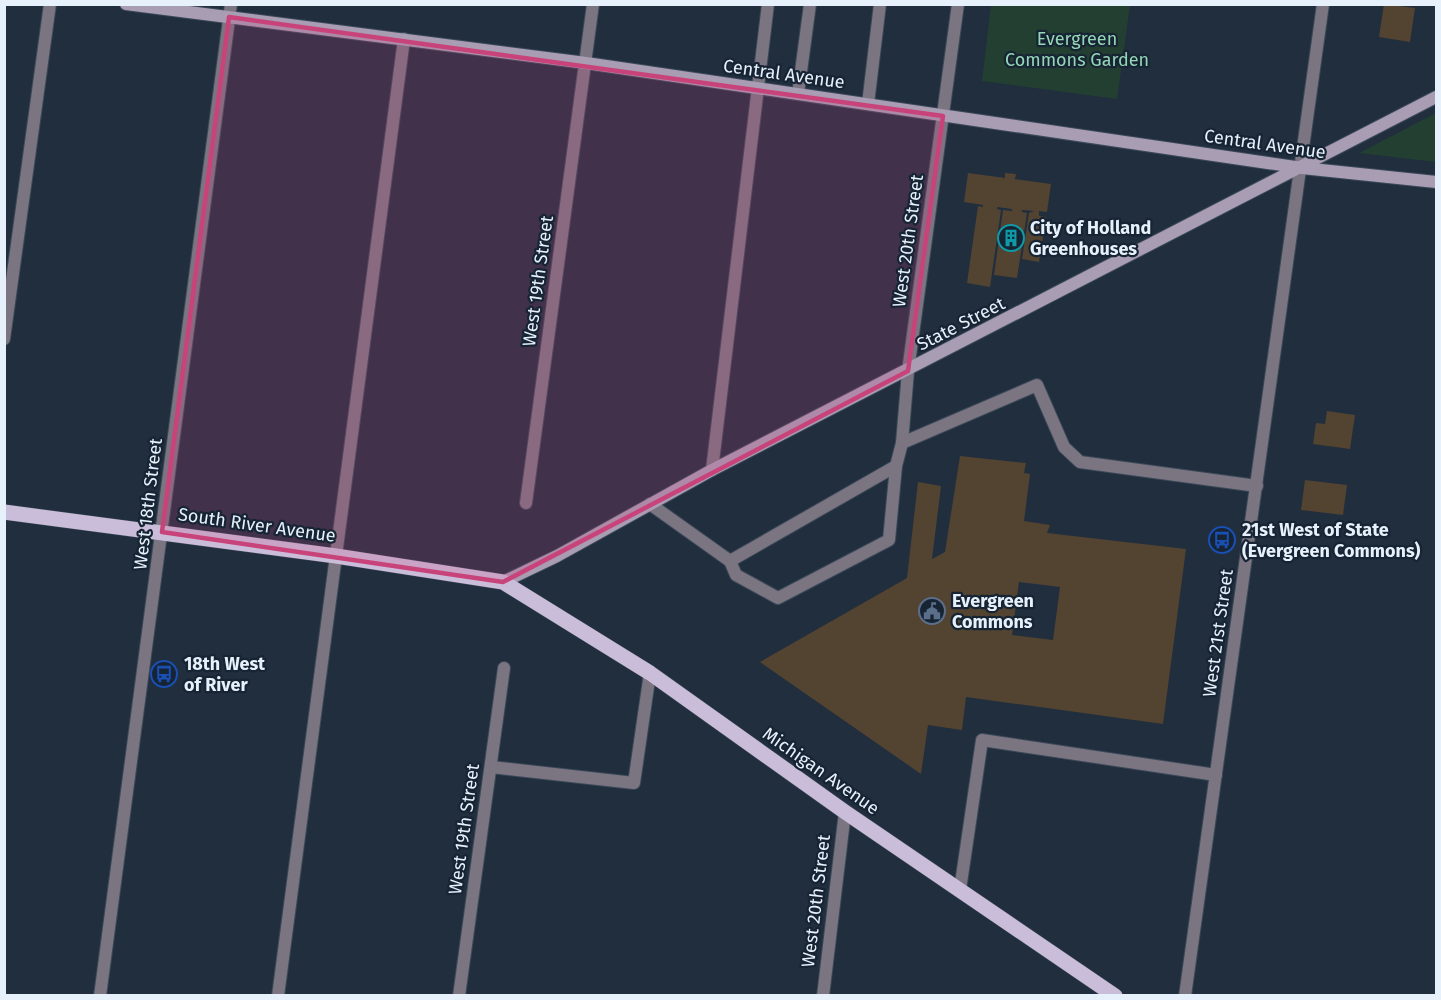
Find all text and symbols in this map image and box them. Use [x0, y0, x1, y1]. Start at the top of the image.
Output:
park label: Evergreen Commons Garden [1005, 28, 1149, 71]
street label: Central Avenue [722, 55, 846, 93]
street label: Central Avenue [1203, 125, 1327, 163]
street label: West 20th Street [888, 173, 928, 309]
street label: West 19th Street [518, 214, 558, 348]
place label: City of Holland Greenhouses [1030, 217, 1151, 260]
building icon: City of Holland Greenhouses [996, 223, 1026, 253]
street label: State Street [913, 292, 1009, 356]
street label: West 18th Street [129, 436, 167, 571]
street label: South River Avenue [177, 503, 337, 547]
place label: 21st West of State (Evergreen Commons) [1242, 519, 1421, 562]
bus stop icon: 21st West of State (Evergreen Commons) [1207, 525, 1237, 555]
street label: West 21st Street [1198, 567, 1238, 698]
place label: Evergreen Commons [952, 590, 1034, 633]
public building icon: Evergreen Commons [917, 596, 947, 626]
place label: 18th West of River [184, 653, 266, 696]
bus stop icon: 18th West of River [149, 659, 179, 689]
street label: Michigan Avenue [759, 723, 883, 819]
street label: West 19th Street [444, 762, 484, 896]
street label: West 20th Street [797, 833, 835, 969]

